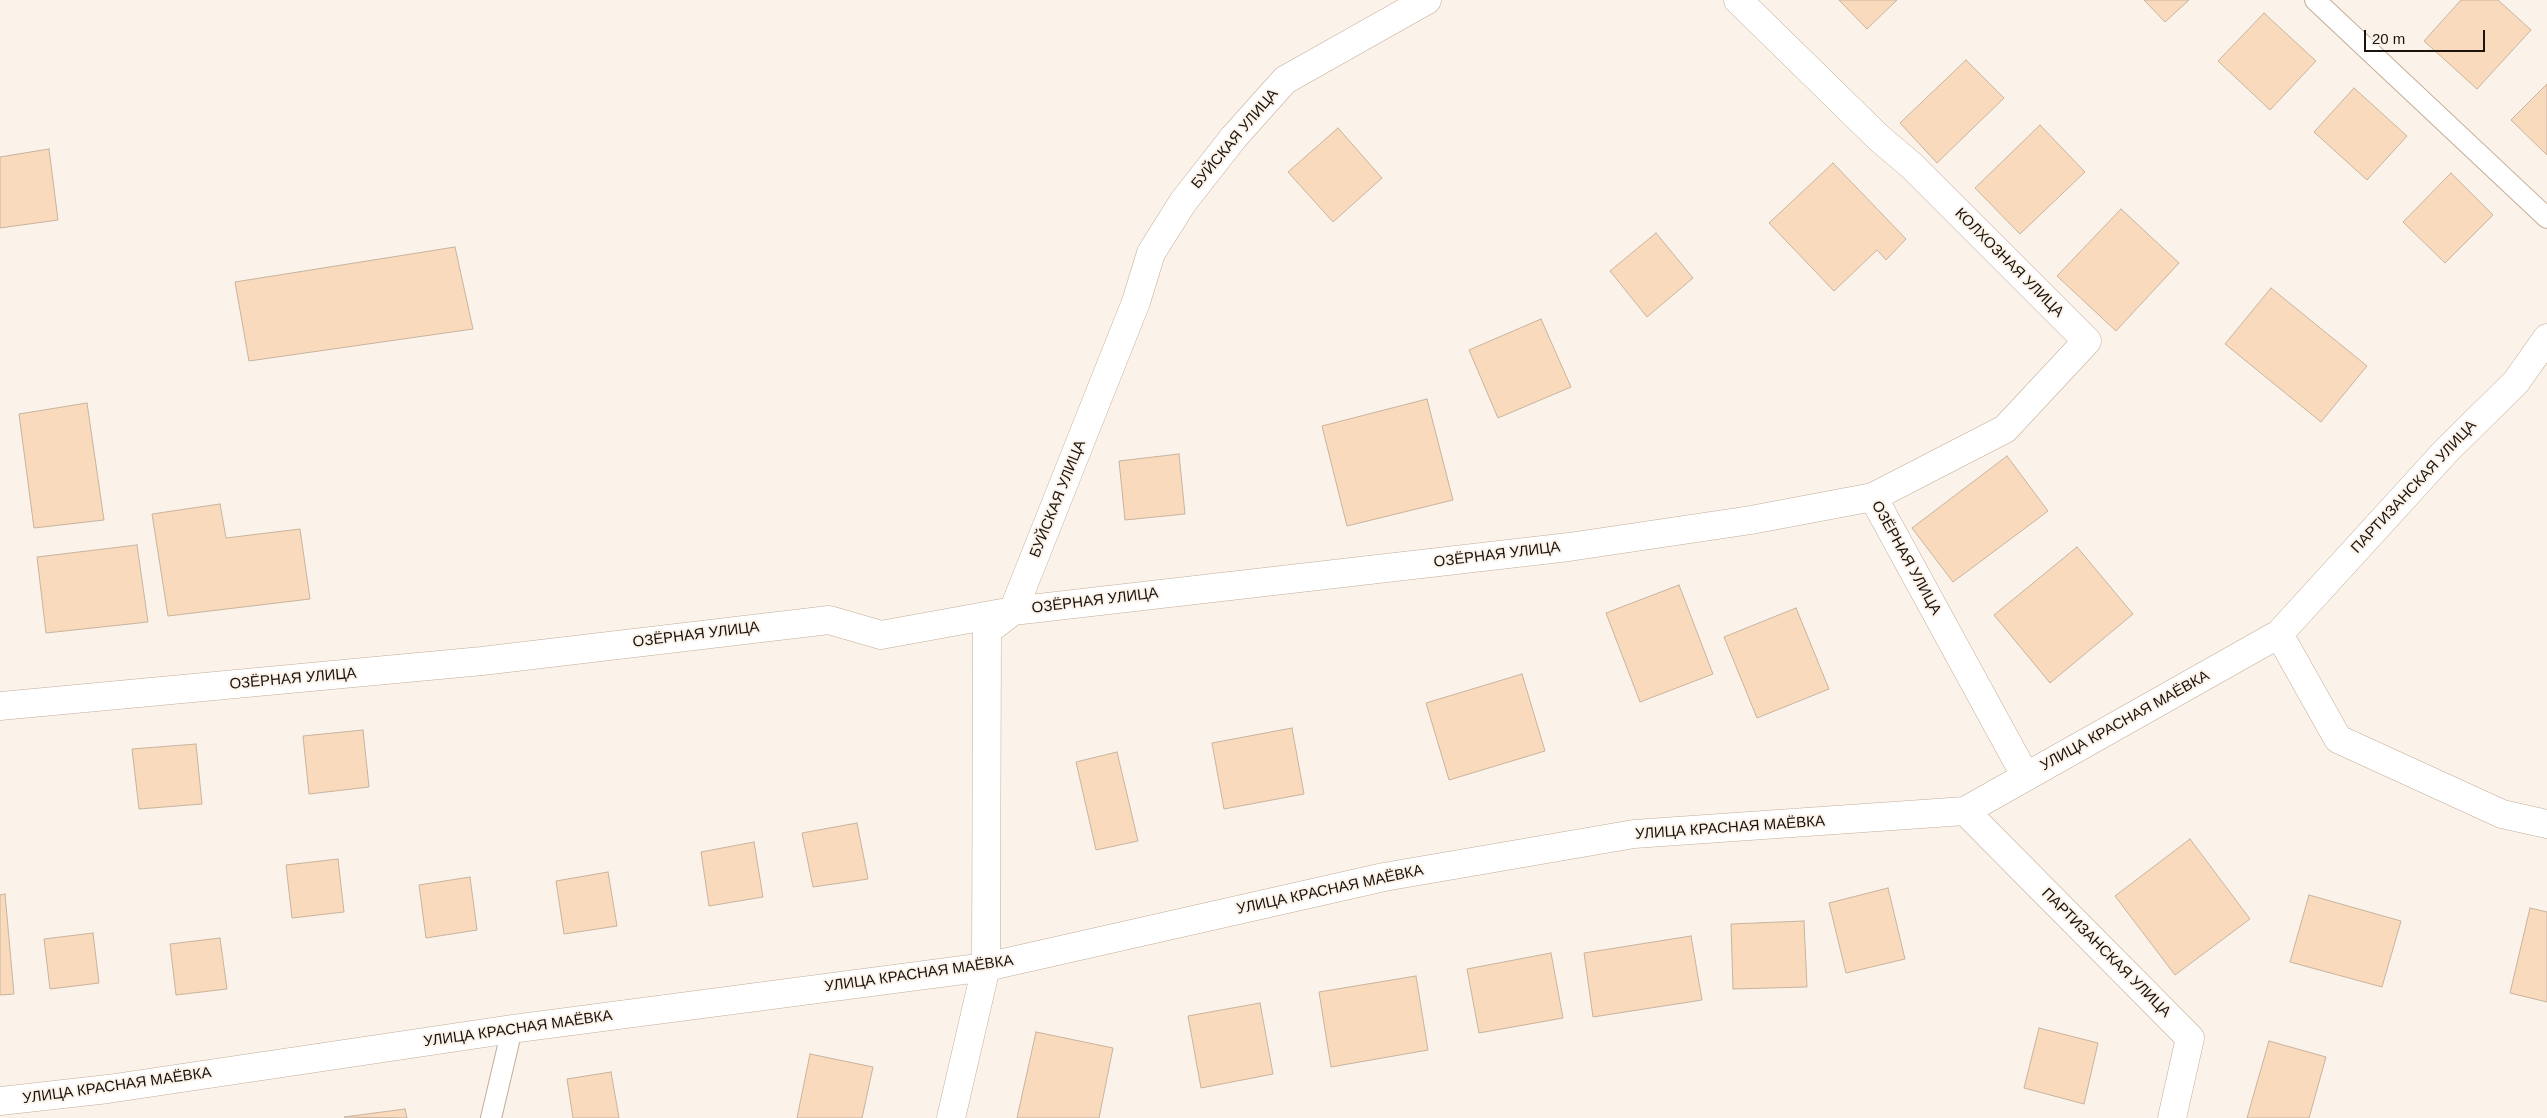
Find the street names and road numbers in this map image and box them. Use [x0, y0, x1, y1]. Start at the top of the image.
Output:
street label: БУЙСКАЯ УЛИЦА [1188, 85, 1282, 193]
street label: КОЛХОЗНАЯ УЛИЦА [1951, 205, 2067, 321]
street label: ПАРТИЗАНСКАЯ УЛИЦА [2348, 417, 2480, 557]
street label: БУЙСКАЯ УЛИЦА [1026, 438, 1090, 560]
street label: ОЗЁРНАЯ УЛИЦА [1867, 498, 1945, 618]
street label: ОЗЁРНАЯ УЛИЦА [1433, 538, 1561, 572]
street label: ОЗЁРНАЯ УЛИЦА [1031, 584, 1159, 618]
street label: ОЗЁРНАЯ УЛИЦА [632, 618, 760, 652]
street label: ОЗЁРНАЯ УЛИЦА [229, 664, 357, 694]
street label: УЛИЦА КРАСНАЯ МАЁВКА [2037, 667, 2213, 775]
street label: УЛИЦА КРАСНАЯ МАЁВКА [1634, 812, 1826, 844]
street label: УЛИЦА КРАСНАЯ МАЁВКА [1235, 861, 1425, 919]
street label: ПАРТИЗАНСКАЯ УЛИЦА [2038, 885, 2174, 1021]
street label: УЛИЦА КРАСНАЯ МАЁВКА [824, 952, 1014, 996]
street label: УЛИЦА КРАСНАЯ МАЁВКА [423, 1007, 613, 1051]
street label: УЛИЦА КРАСНАЯ МАЁВКА [22, 1064, 212, 1108]

